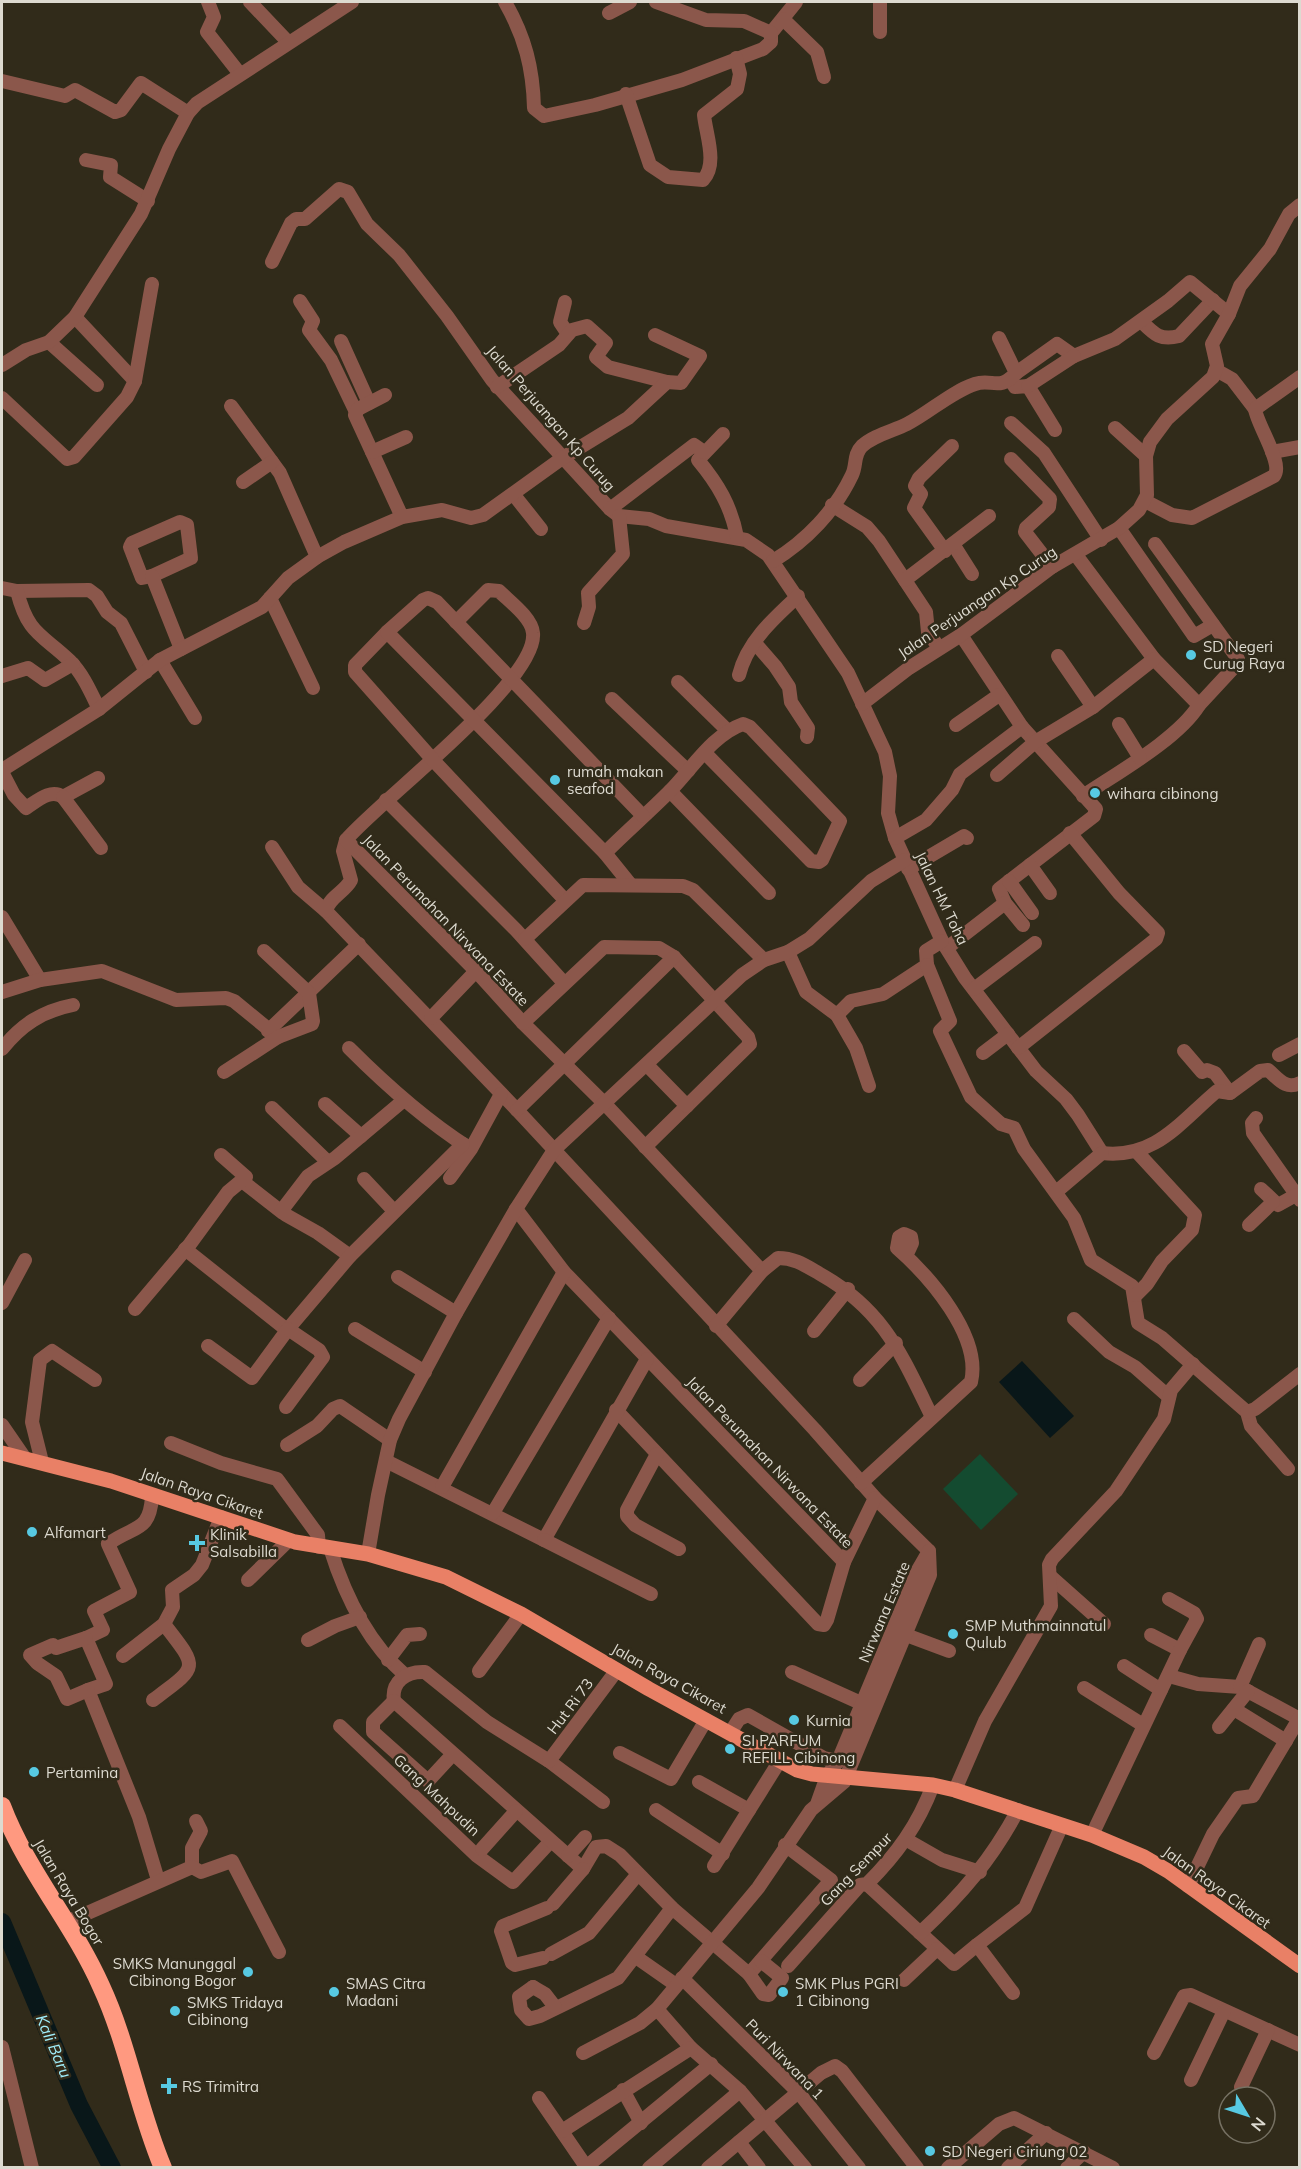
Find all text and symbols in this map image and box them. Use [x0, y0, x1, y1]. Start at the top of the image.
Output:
street label: Jalan Perjuangan Kp Curug [482, 341, 620, 495]
street label: Jalan Perjuangan Kp Curug [894, 542, 1060, 662]
place label: SD Negeri Curug Raya [1203, 637, 1285, 673]
marker: SD Negeri Curug Raya [1184, 648, 1198, 662]
place label: rumah makan seafod [567, 762, 664, 798]
marker: rumah makan seafod [548, 773, 562, 787]
place label: wihara cibinong [1107, 784, 1218, 803]
marker: wihara cibinong [1088, 786, 1102, 800]
street label: Jalan Perumahan Nirwana Estate [359, 830, 533, 1010]
street label: Jalan HM Toha [911, 848, 973, 948]
street label: Jalan Perumahan Nirwana Estate [683, 1372, 857, 1552]
street label: Jalan Raya Cikaret [138, 1463, 266, 1523]
place label: Alfamart [44, 1523, 106, 1542]
marker: Alfamart [25, 1525, 39, 1539]
place label: Klinik Salsabilla [210, 1525, 277, 1561]
marker: Klinik Salsabilla [188, 1534, 206, 1552]
street label: Nirwana Estate [854, 1559, 914, 1665]
place label: SMP Muthmainnatul Qulub [965, 1616, 1106, 1652]
marker: SMP Muthmainnatul Qulub [946, 1627, 960, 1641]
street label: Jalan Raya Cikaret [608, 1639, 730, 1717]
street label: Hut Ri 73 [543, 1674, 597, 1738]
place label: Kurnia [806, 1711, 851, 1730]
marker: Kurnia [787, 1713, 801, 1727]
place label: SI PARFUM REFILL Cibinong [742, 1731, 855, 1767]
marker: SI PARFUM REFILL Cibinong [723, 1742, 737, 1756]
street label: Gang Mahpudin [390, 1750, 484, 1840]
place label: Pertamina [46, 1763, 118, 1782]
marker: Pertamina [27, 1765, 41, 1779]
street label: Gang Sempur [816, 1828, 896, 1910]
street label: Jalan Raya Bogor [30, 1835, 109, 1949]
street label: Jalan Raya Cikaret [1159, 1842, 1275, 1932]
place label: SMKS Manunggal Cibinong Bogor [113, 1954, 237, 1990]
marker: SMKS Manunggal Cibinong Bogor [241, 1965, 255, 1979]
place label: SMAS Citra Madani [346, 1974, 426, 2010]
place label: SMK Plus PGRI 1 Cibinong [795, 1974, 899, 2010]
marker: SMAS Citra Madani [327, 1985, 341, 1999]
marker: SMK Plus PGRI 1 Cibinong [776, 1985, 790, 1999]
place label: SMKS Tridaya Cibinong [187, 1993, 283, 2029]
marker: SMKS Tridaya Cibinong [168, 2004, 182, 2018]
water label: Kali Baru [32, 2011, 76, 2081]
street label: Puri Nirwana 1 [742, 2015, 828, 2103]
marker: RS Trimitra [160, 2077, 178, 2095]
place label: RS Trimitra [182, 2077, 259, 2096]
north arrow [1217, 2085, 1277, 2145]
text: N [1247, 2113, 1270, 2135]
place label: SD Negeri Ciriung 02 [942, 2142, 1087, 2161]
marker: SD Negeri Ciriung 02 [923, 2144, 937, 2158]

